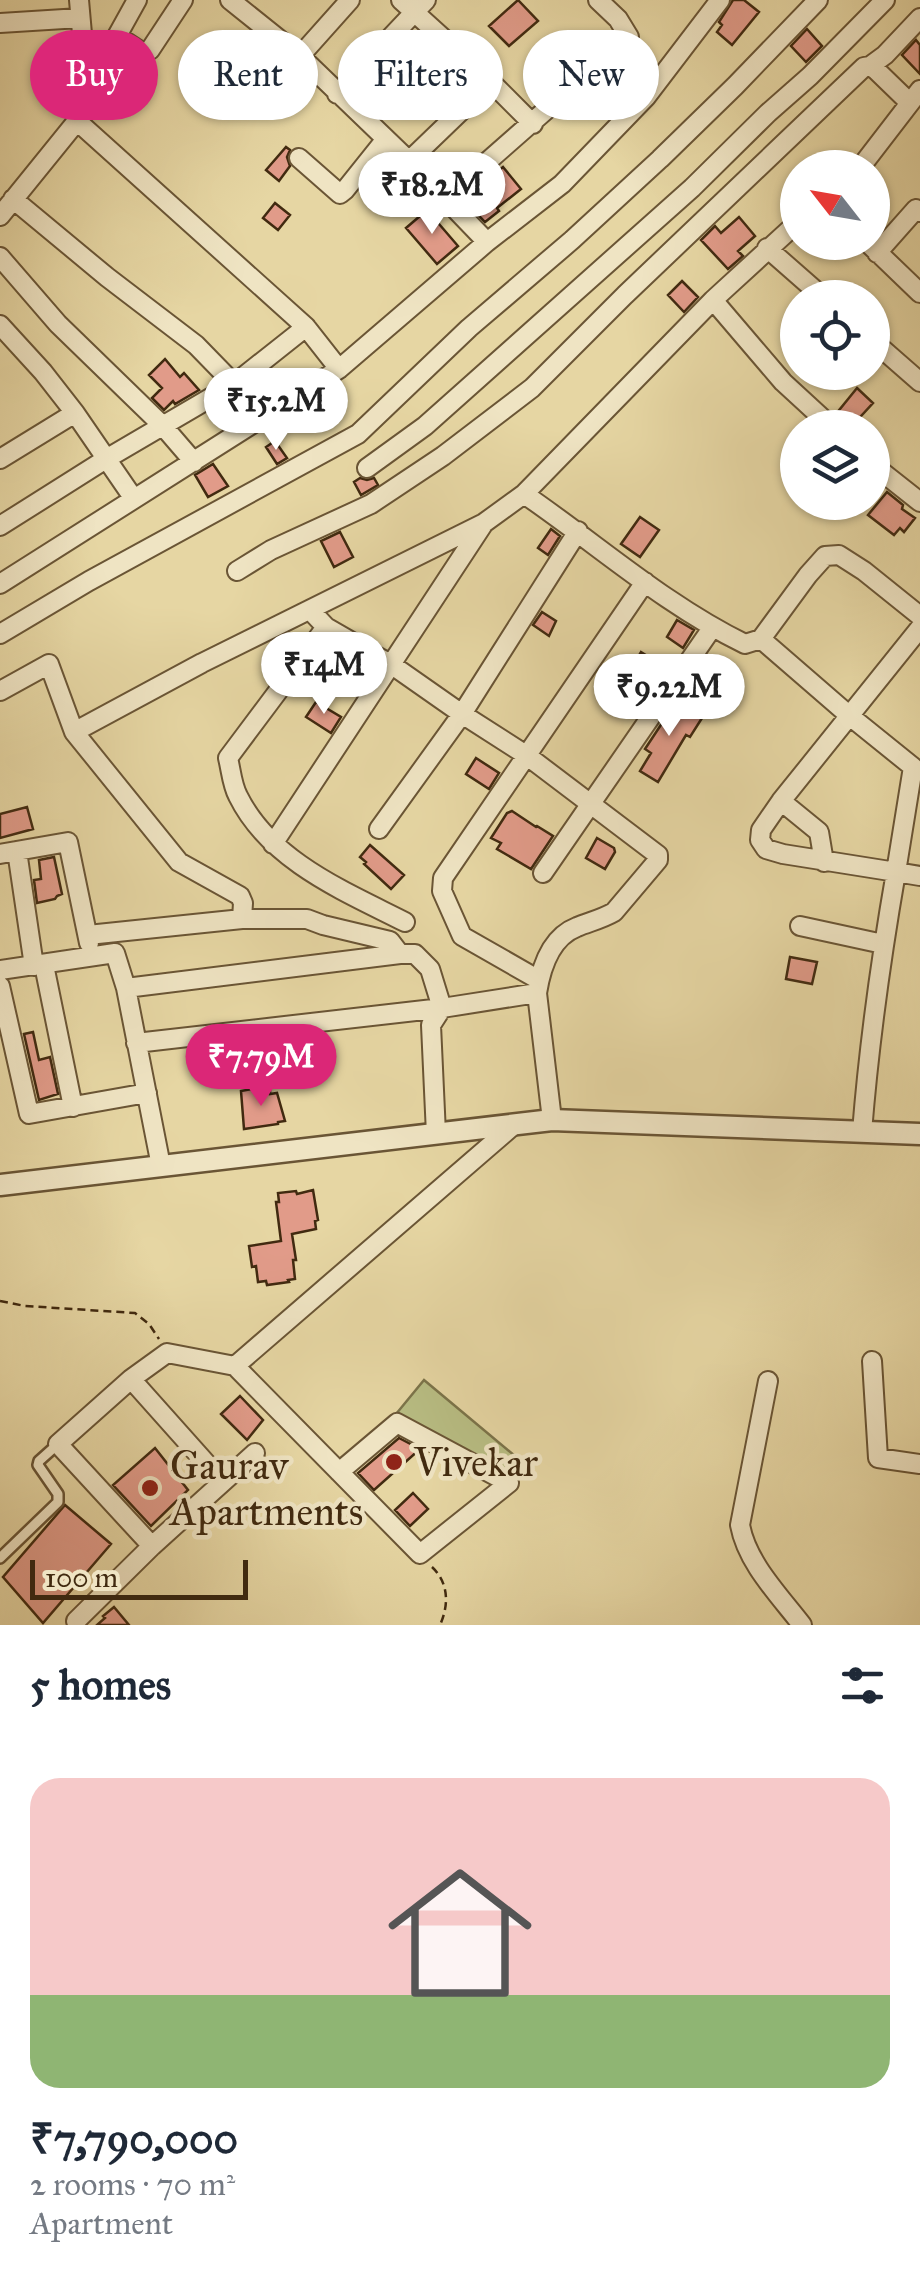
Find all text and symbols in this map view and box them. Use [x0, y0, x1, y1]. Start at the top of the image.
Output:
chip: Buy [30, 30, 158, 120]
chip: Rent [178, 30, 318, 120]
chip: Filters [338, 30, 503, 120]
chip: New [523, 30, 659, 120]
north arrow [780, 150, 890, 260]
map controls [780, 150, 890, 520]
pin: ₹18.2M [351, 152, 513, 237]
text: ₹18.2M [380, 165, 484, 204]
button: locate [780, 280, 890, 390]
pin: ₹15.2M [195, 368, 357, 453]
text: ₹15.2M [226, 381, 326, 420]
button: layers [780, 410, 890, 520]
pin: ₹14M [265, 632, 383, 717]
text: ₹14M [283, 645, 365, 684]
pin: ₹9.22M [588, 654, 750, 739]
text: ₹9.22M [616, 667, 722, 706]
pin: ₹7.79M [180, 1024, 342, 1109]
text: ₹7.79M [208, 1037, 314, 1076]
place label: Vivekar [413, 1438, 538, 1487]
place label: Gaurav Apartments [168, 1441, 363, 1536]
marker: Vivekar [383, 1451, 405, 1473]
marker: Gaurav Apartments [139, 1477, 161, 1499]
scale bar [30, 1555, 248, 1600]
text: 100 m [45, 1560, 118, 1595]
icon: filters [835, 1658, 890, 1713]
text: 5 homes [30, 1659, 171, 1711]
icon: home [370, 1843, 550, 2023]
text: ₹7,790,000 [30, 2113, 238, 2165]
text: 2 rooms · 70 m² [30, 2165, 235, 2204]
text: Apartment [30, 2204, 173, 2243]

